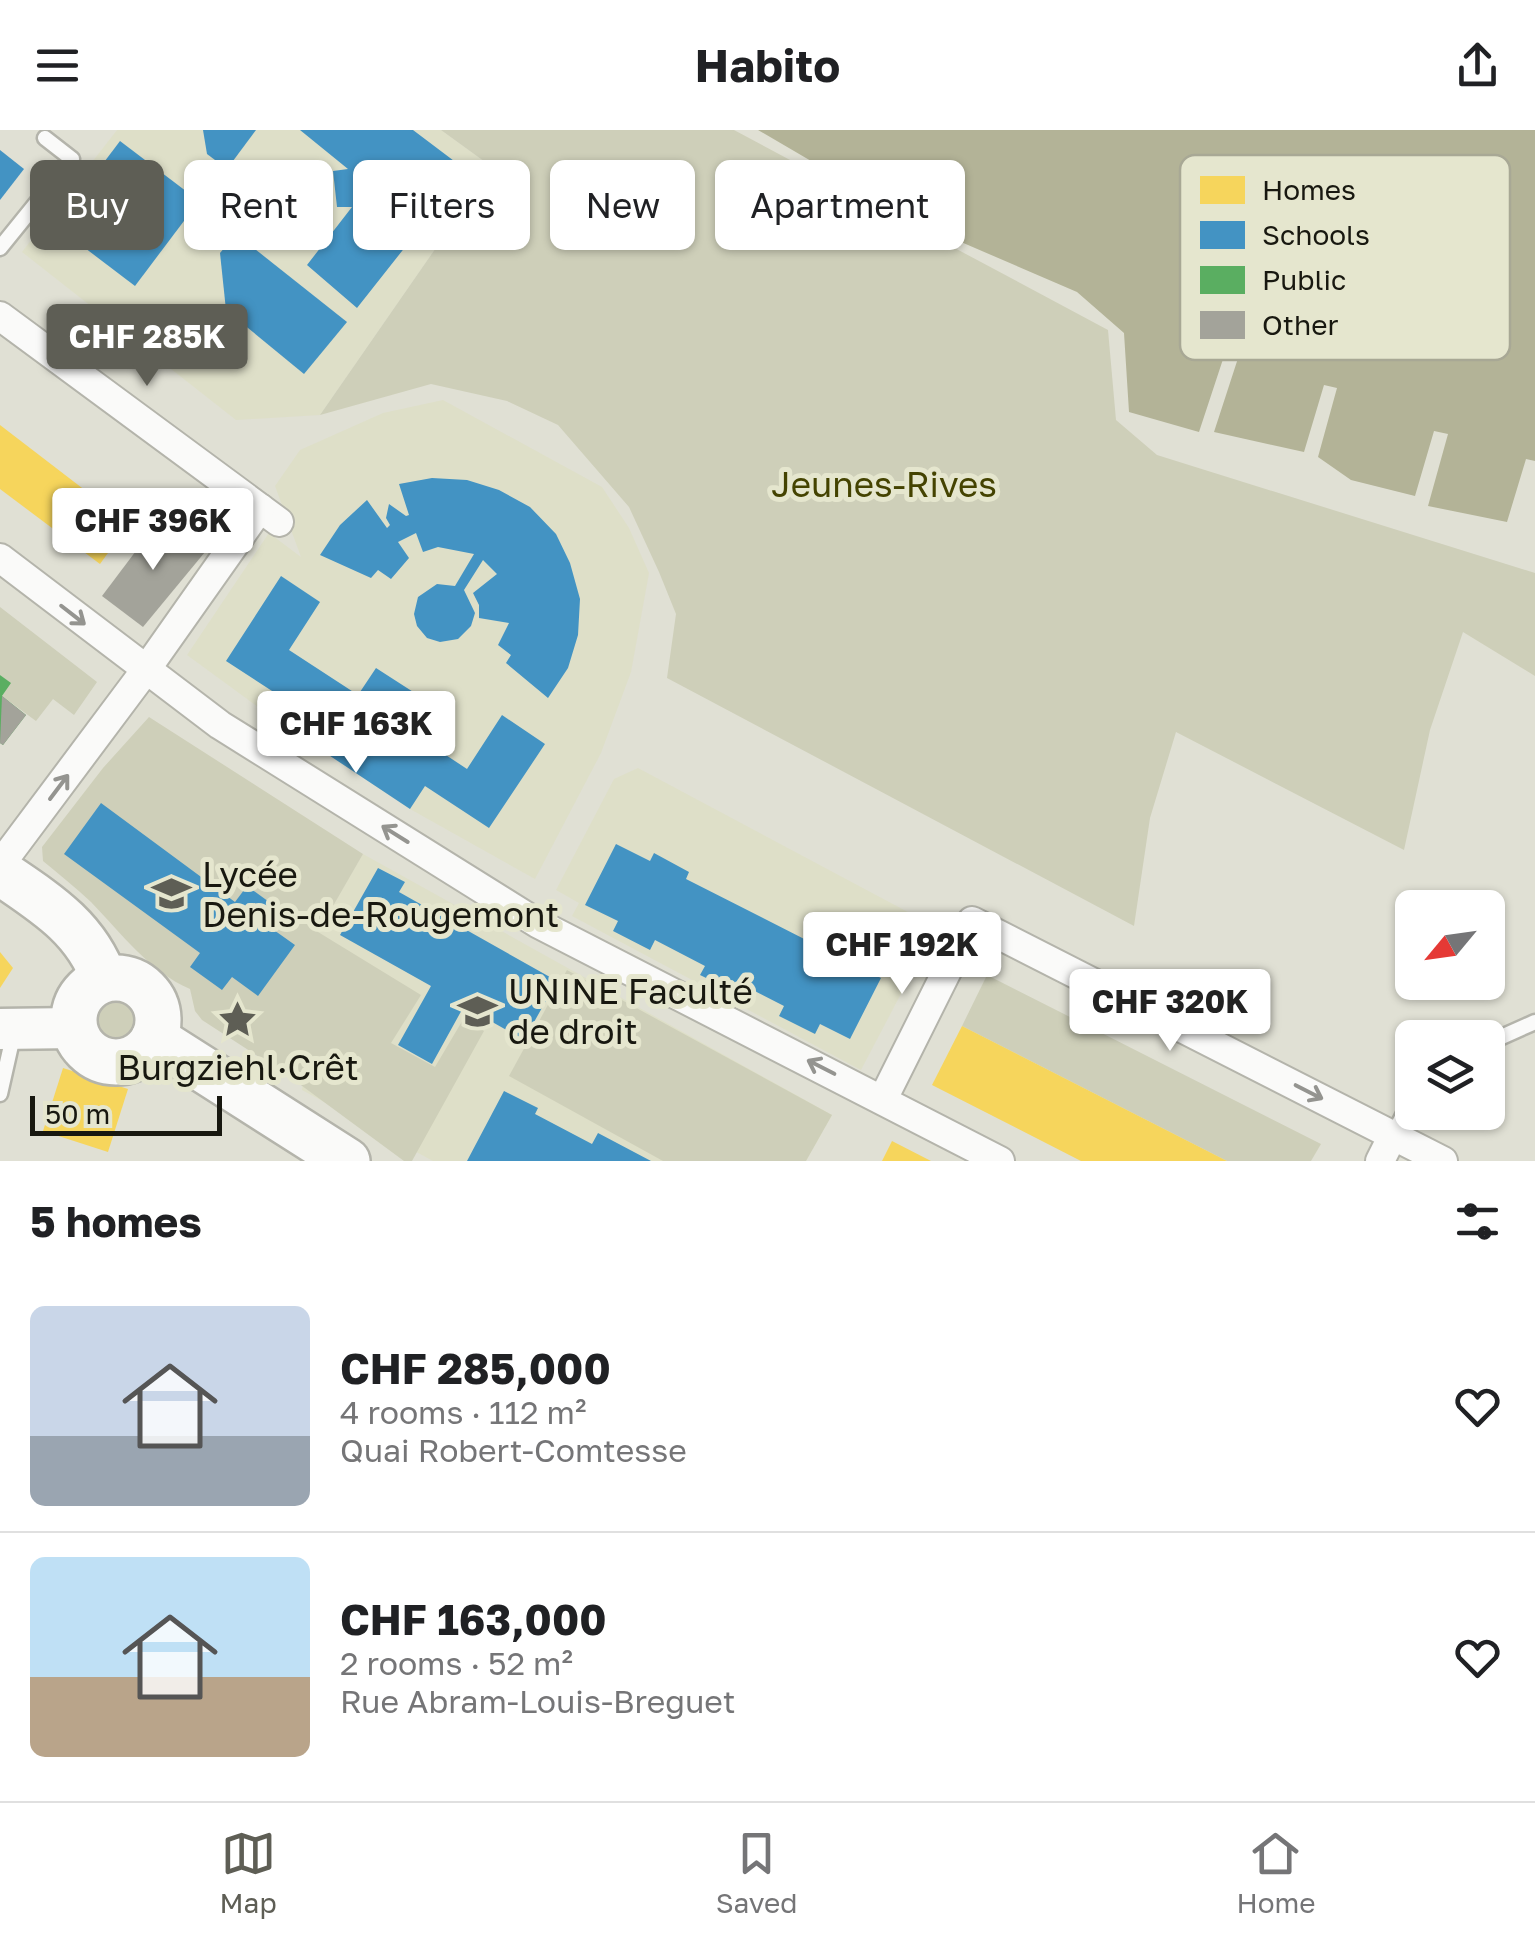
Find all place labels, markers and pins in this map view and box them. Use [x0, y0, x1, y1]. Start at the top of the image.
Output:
pin: CHF 285K [44, 304, 250, 389]
pin: CHF 396K [50, 488, 256, 573]
pin: CHF 163K [253, 691, 459, 776]
place label: Lycée Denis-de-Rougemont [202, 853, 559, 935]
school or university icon: Lycée Denis-de-Rougemont [151, 873, 193, 915]
pin: CHF 192K [799, 912, 1005, 997]
pin: CHF 320K [1067, 969, 1273, 1054]
place label: UNINE Faculté de droit [508, 970, 753, 1052]
school or university icon: UNINE Faculté de droit [457, 990, 499, 1032]
place icon: Burgziehl·Crêt [217, 999, 259, 1041]
place label: Burgziehl·Crêt [117, 1046, 359, 1088]

